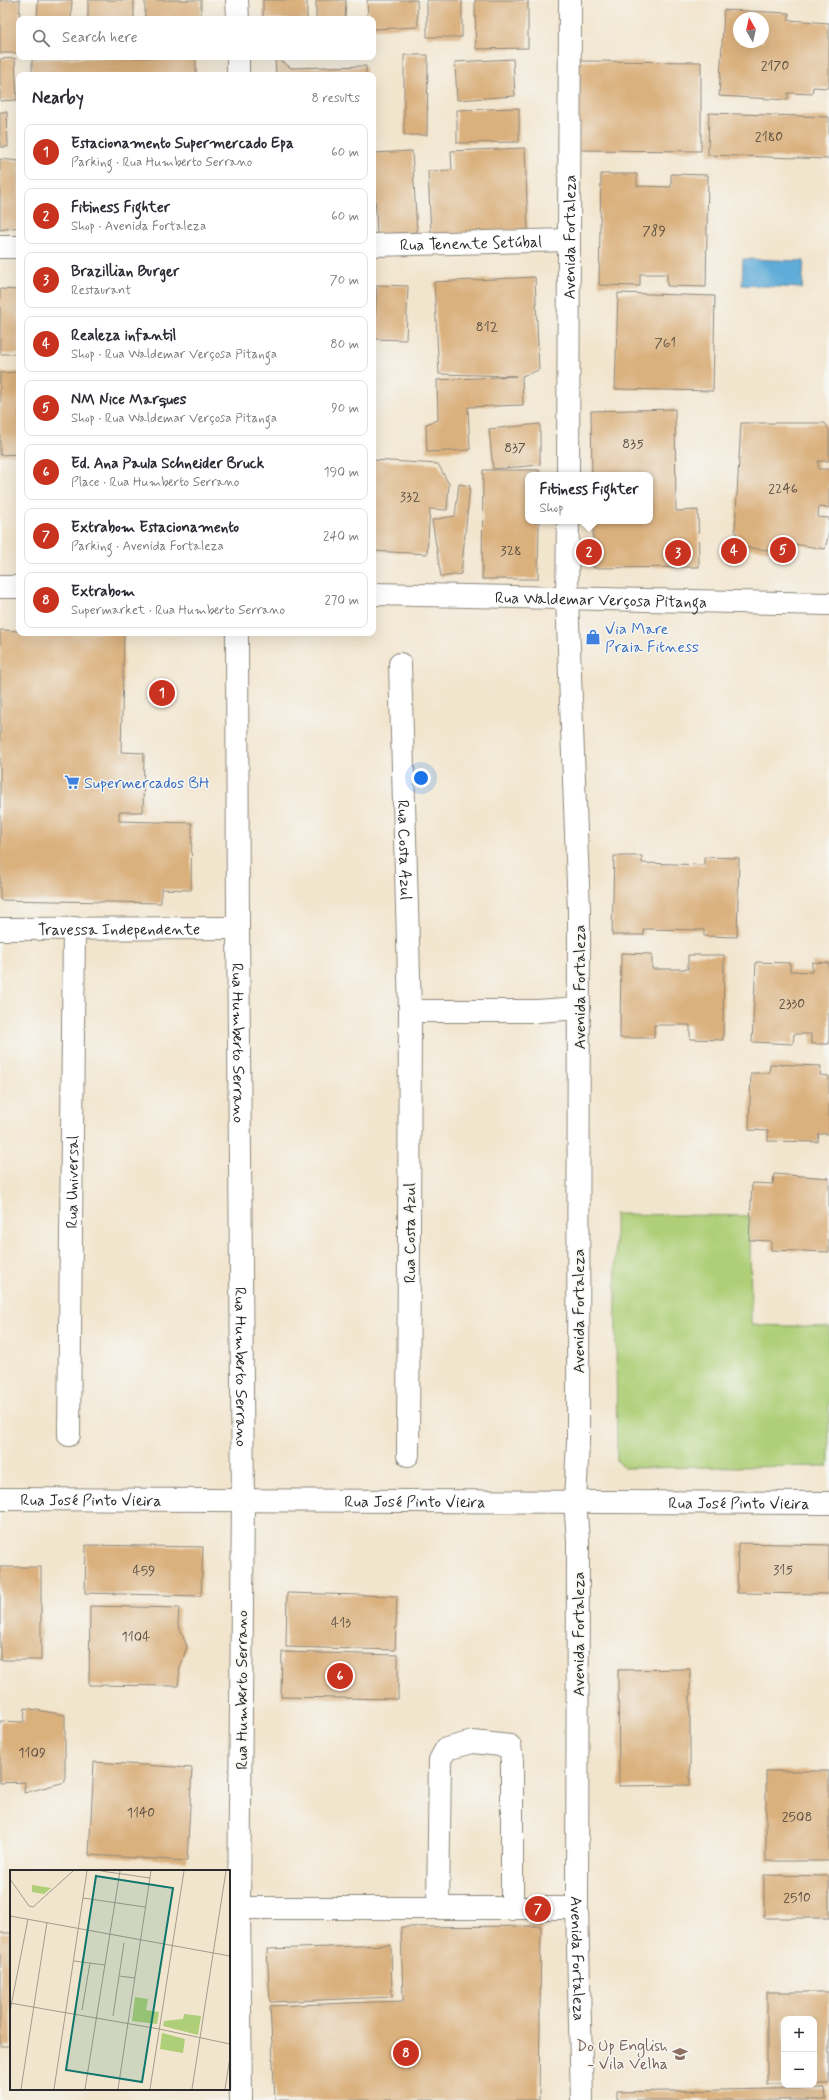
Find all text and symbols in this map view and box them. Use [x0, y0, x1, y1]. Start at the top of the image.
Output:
north arrow [733, 12, 769, 48]
search box [16, 16, 376, 60]
icon: search [30, 27, 52, 49]
text: Search here [62, 28, 138, 48]
house number: 2170 [761, 57, 789, 75]
text: Nearby [32, 87, 84, 109]
text: 8 results [312, 90, 360, 107]
house number: 2180 [755, 128, 783, 146]
text: Estacionamento Supermercado Epa [71, 134, 294, 154]
text: 1 [43, 144, 49, 161]
text: 60 m [331, 144, 359, 161]
text: Parking · Rua Humberto Serrano [71, 154, 252, 171]
street label: Avenida Fortaleza [560, 174, 581, 299]
text: Fitiness Fighter [71, 198, 170, 218]
text: 2 [43, 208, 49, 225]
text: 60 m [331, 208, 359, 225]
text: Shop · Avenida Fortaleza [71, 218, 206, 235]
house number: 789 [642, 222, 666, 240]
street label: Rua Tenente Setúbal [400, 232, 543, 256]
text: Brazillian Burger [71, 262, 179, 282]
text: 3 [43, 272, 49, 289]
text: 70 m [330, 272, 359, 289]
text: Restaurant [71, 282, 131, 299]
house number: 812 [476, 318, 498, 336]
text: Realeza infantil [71, 326, 176, 346]
house number: 761 [654, 334, 676, 352]
text: 4 [42, 336, 50, 353]
text: 80 m [330, 336, 359, 353]
text: Shop · Rua Waldemar Verçosa Pitanga [71, 346, 277, 363]
text: NM Nice Marques [71, 390, 187, 410]
text: 5 [42, 400, 50, 417]
text: 90 m [331, 400, 359, 417]
text: Shop · Rua Waldemar Verçosa Pitanga [71, 410, 277, 427]
house number: 835 [622, 435, 644, 453]
house number: 837 [504, 439, 526, 457]
text: Ed. Ana Paula Schneider Bruck [71, 454, 264, 474]
text: 6 [43, 464, 49, 481]
text: 190 m [324, 464, 359, 481]
popup [525, 472, 653, 524]
text: Place · Rua Humberto Serrano [71, 474, 239, 491]
text: Fitiness Fighter [540, 480, 638, 500]
house number: 2246 [768, 480, 798, 498]
house number: 332 [400, 488, 420, 506]
text: Shop [540, 500, 563, 517]
text: Extrabom Estacionamento [71, 518, 239, 538]
text: 7 [42, 528, 50, 545]
text: 240 m [323, 528, 359, 545]
pin: 5 [770, 535, 796, 565]
pin: 4 [721, 536, 747, 566]
pin: 2 [576, 537, 602, 567]
text: Parking · Avenida Fortaleza [71, 538, 224, 555]
pin: 3 [665, 538, 691, 568]
house number: 328 [500, 542, 522, 560]
text: Extrabom [71, 582, 135, 602]
street label: Rua Waldemar Verçosa Pitanga [495, 588, 707, 614]
text: 8 [42, 592, 50, 609]
text: 270 m [324, 592, 359, 609]
text: Supermarket · Rua Humberto Serrano [71, 602, 285, 619]
place label: Via Mare Praia Fitness [605, 619, 699, 658]
shop icon: Via Mare Praia Fitness [584, 628, 602, 646]
pin: 1 [149, 678, 175, 708]
your location [411, 768, 431, 788]
supermarket icon: Supermercados BH [63, 773, 81, 791]
place label: Supermercados BH [84, 773, 210, 794]
street label: Rua Costa Azul [392, 800, 416, 901]
street label: Travessa Independente [38, 919, 200, 941]
street label: Avenida Fortaleza [570, 924, 591, 1049]
street label: Rua Humberto Serrano [226, 963, 249, 1123]
house number: 2330 [779, 995, 805, 1013]
street label: Rua Universal [62, 1135, 84, 1229]
street label: Rua Costa Azul [400, 1183, 421, 1283]
street label: Avenida Fortaleza [569, 1248, 590, 1373]
street label: Rua Humberto Serrano [229, 1287, 252, 1447]
street label: Rua José Pinto Vieira [20, 1490, 162, 1512]
street label: Rua José Pinto Vieira [344, 1492, 486, 1513]
street label: Rua José Pinto Vieira [668, 1493, 810, 1515]
house number: 315 [773, 1561, 793, 1579]
house number: 459 [133, 1562, 155, 1580]
street label: Avenida Fortaleza [569, 1571, 590, 1696]
street label: Rua Humberto Serrano [232, 1610, 253, 1770]
house number: 413 [331, 1614, 351, 1632]
house number: 1104 [122, 1628, 150, 1646]
pin: 6 [327, 1661, 353, 1691]
house number: 1109 [18, 1744, 46, 1762]
house number: 1140 [127, 1804, 155, 1822]
house number: 2508 [782, 1808, 812, 1826]
inset map [10, 1870, 230, 2090]
house number: 2510 [783, 1889, 811, 1907]
pin: 7 [525, 1894, 551, 1924]
street label: Avenida Fortaleza [565, 1896, 589, 2021]
map controls [781, 2016, 817, 2088]
button: + [781, 2016, 817, 2052]
place label: Do Up English - Vila Velha [576, 2036, 668, 2075]
pin: 8 [393, 2038, 419, 2068]
school or university icon: Do Up English - Vila Velha [671, 2045, 689, 2063]
button: − [781, 2052, 817, 2088]

